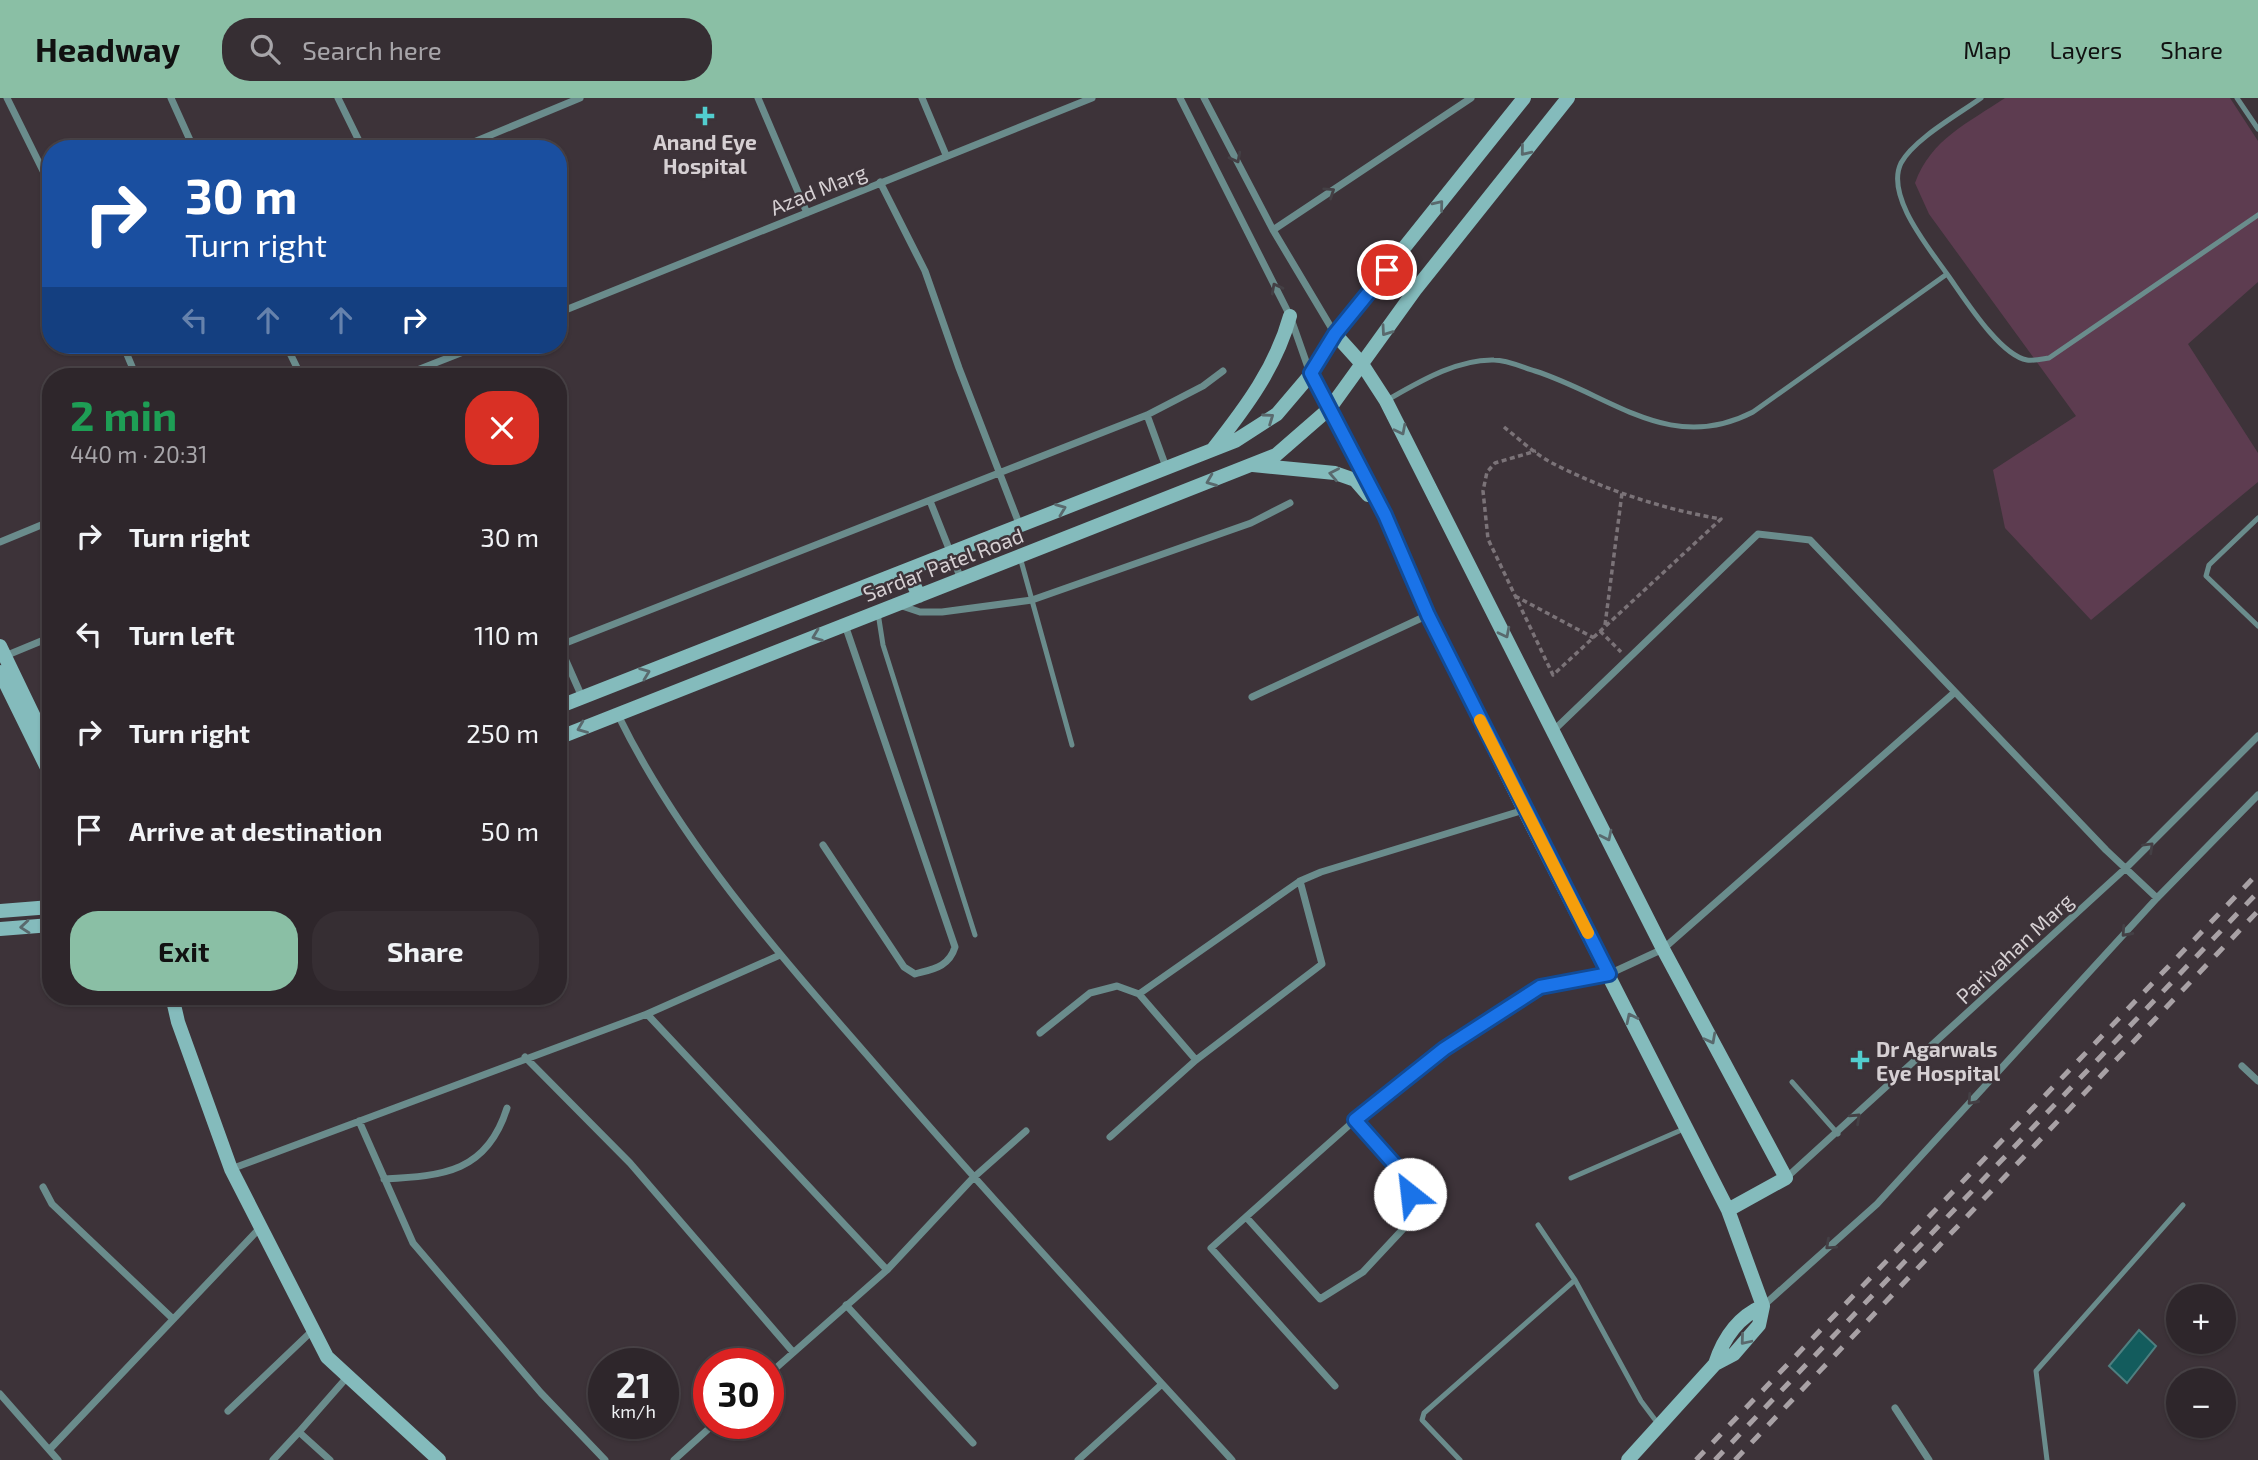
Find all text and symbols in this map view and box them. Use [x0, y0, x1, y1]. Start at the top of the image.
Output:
search box [222, 18, 712, 81]
text: Headway [35, 29, 180, 69]
icon: search [246, 30, 284, 68]
text: Search here [302, 34, 442, 65]
text: Map [1963, 35, 2011, 64]
text: Layers [2049, 35, 2122, 64]
text: Share [2160, 35, 2223, 64]
marker: Anand Eye Hospital [695, 106, 715, 126]
place label: Anand Eye Hospital [653, 129, 757, 178]
one-way arrow [1521, 143, 1533, 156]
one-way arrow [1228, 151, 1241, 164]
street label: Azad Marg [766, 158, 870, 220]
text: 30 m [185, 165, 297, 224]
icon: right [70, 168, 161, 259]
one-way arrow [1322, 188, 1335, 200]
one-way arrow [1430, 200, 1443, 212]
text: Turn right [185, 225, 327, 263]
pin [1357, 240, 1417, 300]
icon: arrive [1368, 251, 1406, 289]
one-way arrow [1270, 283, 1284, 295]
icon: left [176, 301, 214, 339]
icon: ahead [249, 301, 287, 339]
icon: ahead [322, 301, 360, 339]
icon: right [395, 301, 433, 339]
one-way arrow [1382, 323, 1394, 336]
text: 2 min [70, 389, 177, 439]
button: close [465, 391, 539, 465]
one-way arrow [1261, 414, 1274, 426]
one-way arrow [1393, 423, 1406, 436]
text: 440 m · 20:31 [70, 440, 207, 468]
one-way arrow [1328, 468, 1340, 483]
one-way arrow [1206, 473, 1218, 487]
one-way arrow [1055, 504, 1067, 518]
icon: right [70, 517, 108, 555]
text: Turn right [129, 521, 250, 552]
text: 30 m [480, 521, 539, 552]
street label: Sardar Patel Road [859, 522, 1027, 606]
icon: left [70, 615, 108, 653]
text: Turn left [129, 619, 235, 650]
text: 110 m [474, 619, 539, 650]
one-way arrow [1496, 626, 1510, 638]
one-way arrow [812, 628, 824, 642]
one-way arrow [638, 668, 650, 682]
icon: right [70, 713, 108, 751]
text: Turn right [129, 717, 250, 748]
text: 250 m [466, 717, 539, 748]
one-way arrow [577, 720, 589, 734]
icon: arrive [70, 811, 108, 849]
text: Arrive at destination [129, 815, 382, 846]
text: 50 m [481, 815, 539, 846]
one-way arrow [1598, 829, 1612, 841]
one-way arrow [2140, 842, 2153, 855]
street label: Parivahan Marg [1950, 887, 2078, 1009]
button: Exit [70, 911, 298, 991]
button: Share [312, 911, 539, 991]
one-way arrow [20, 919, 31, 934]
one-way arrow [2121, 924, 2134, 937]
one-way arrow [1625, 1013, 1639, 1025]
one-way arrow [1702, 1031, 1716, 1044]
place label: Dr Agarwals Eye Hospital [1876, 1036, 2000, 1086]
marker: Dr Agarwals Eye Hospital [1850, 1050, 1870, 1070]
one-way arrow [1968, 1092, 1980, 1105]
one-way arrow [1848, 1113, 1861, 1126]
position arrow [1373, 1157, 1447, 1231]
one-way arrow [1825, 1237, 1838, 1250]
map controls [2166, 1284, 2236, 1438]
button: + [2166, 1284, 2236, 1354]
one-way arrow [1741, 1332, 1753, 1345]
speed limit sign: 30 [693, 1348, 784, 1439]
text: 21 [616, 1363, 651, 1405]
button: − [2166, 1368, 2236, 1438]
text: km/h [611, 1400, 656, 1422]

